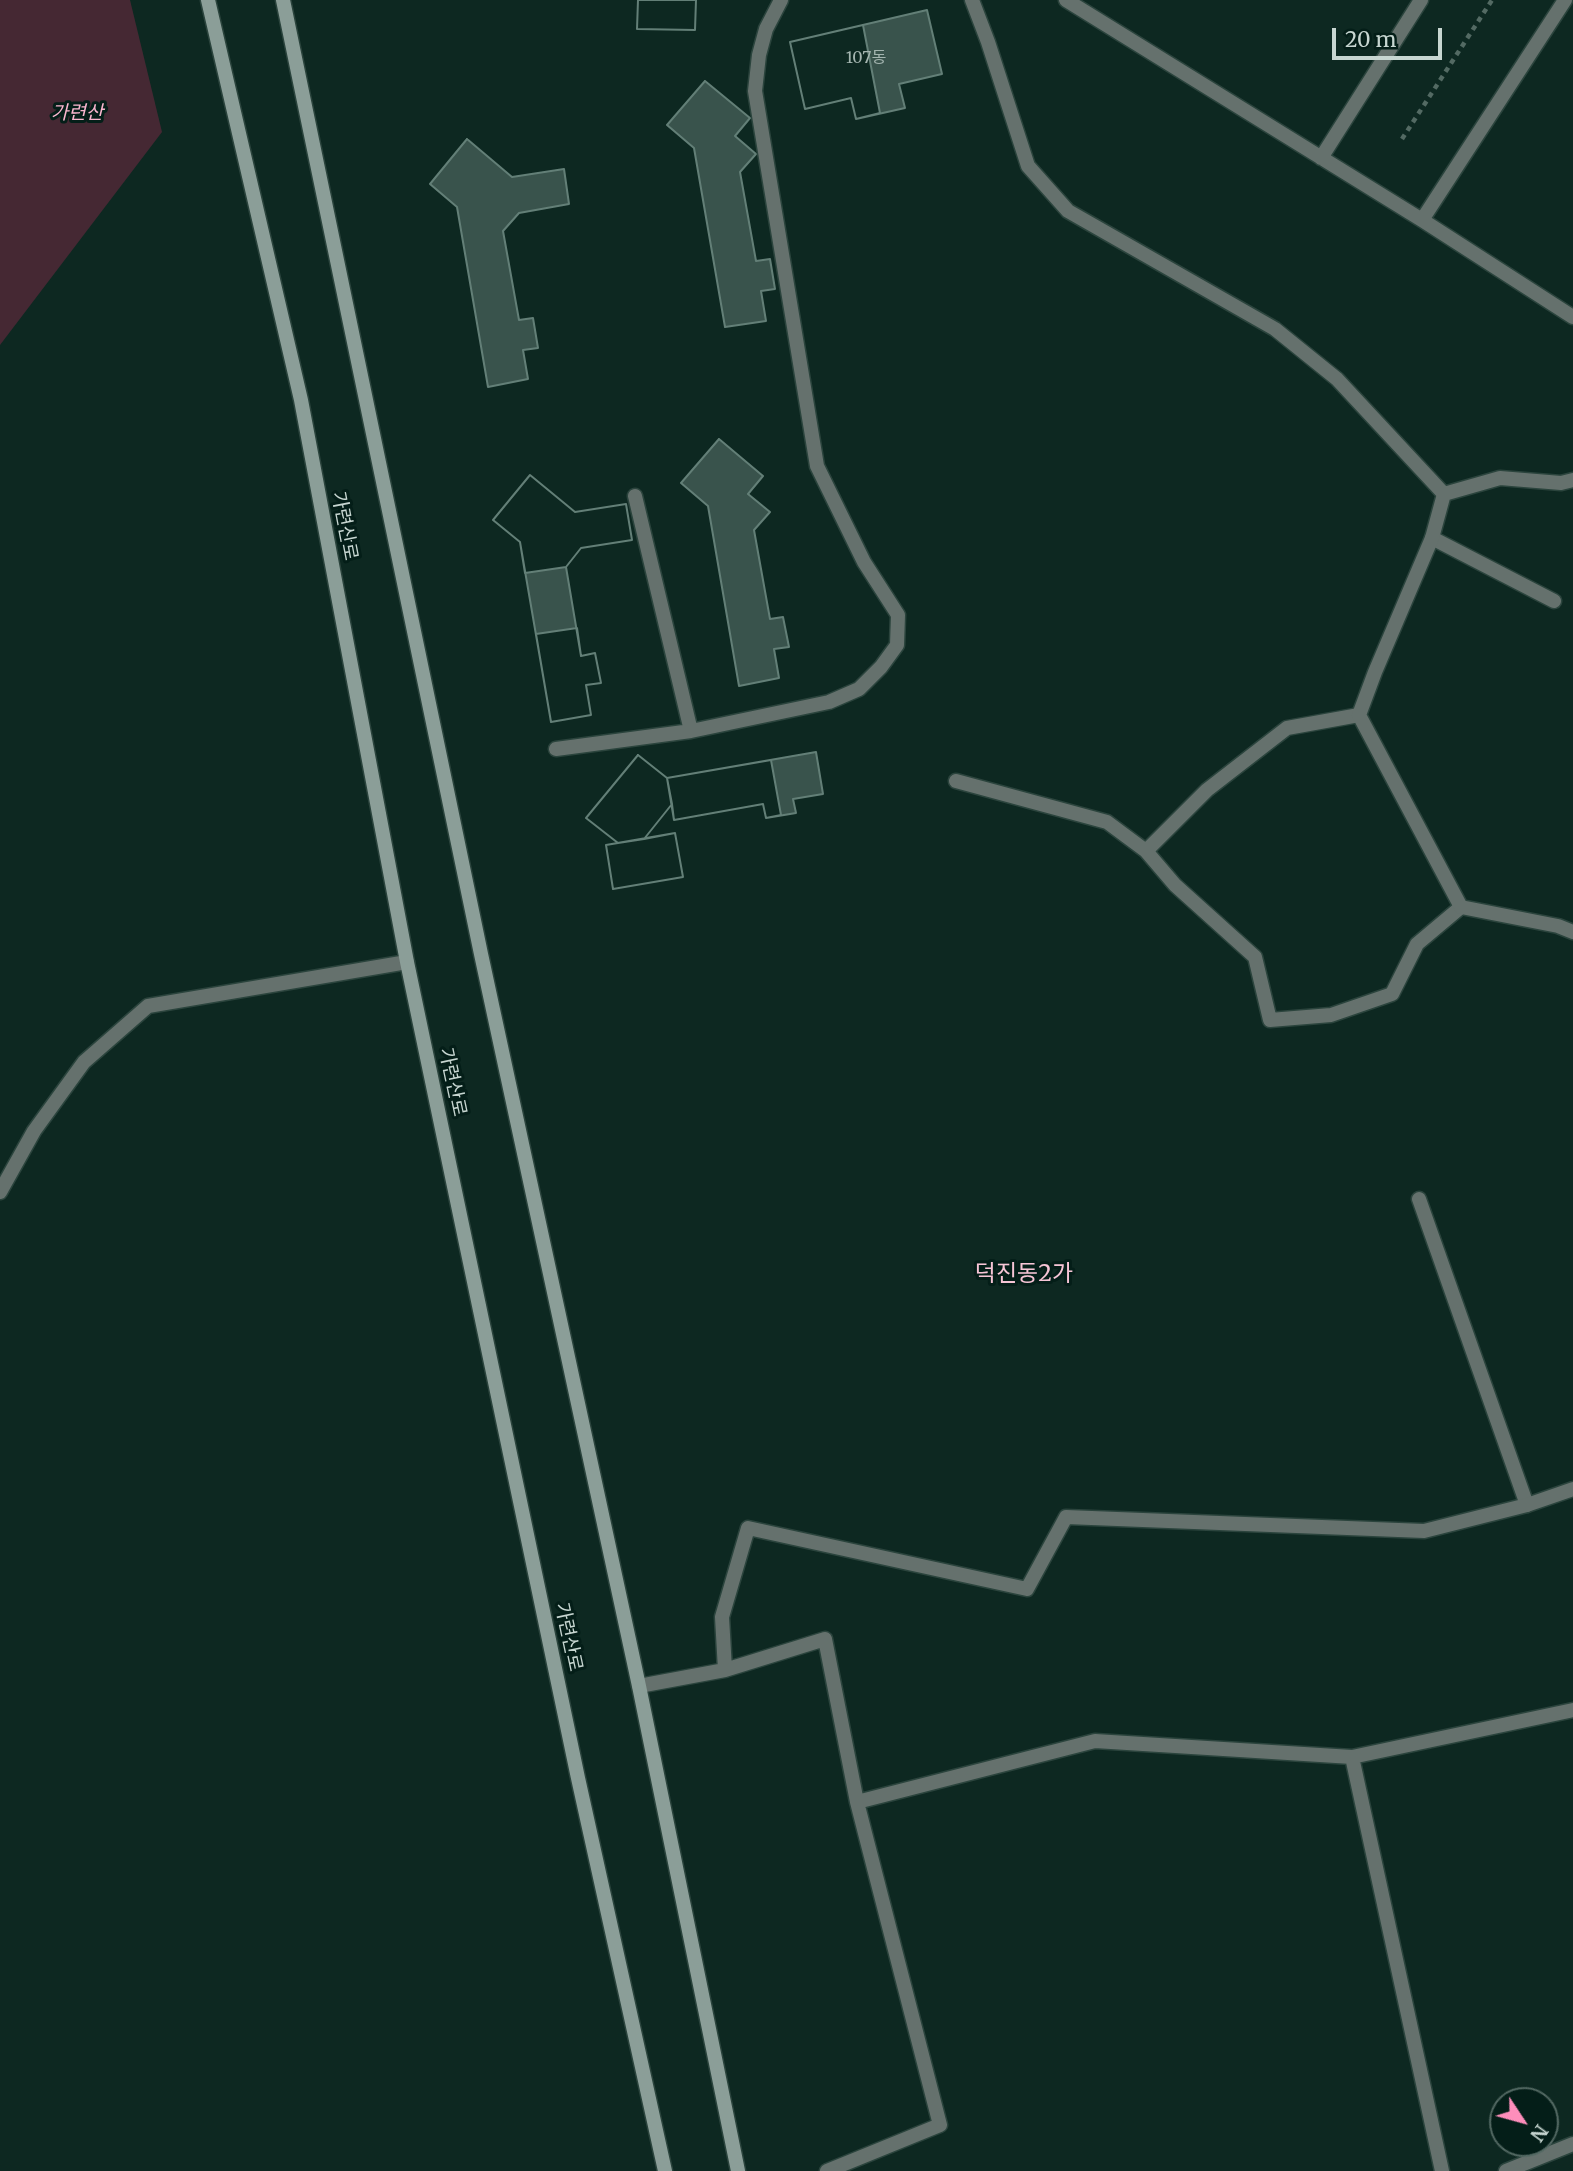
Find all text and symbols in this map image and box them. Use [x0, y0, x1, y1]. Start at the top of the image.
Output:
scale bar [1335, 14, 1445, 58]
text: 20 m [1345, 26, 1396, 53]
house number: 107동 [846, 48, 886, 68]
park label: 가련산 [51, 103, 103, 125]
street label: 가련산로 [326, 490, 362, 562]
street label: 가련산로 [434, 1045, 470, 1119]
district label: 덕진동2가 [975, 1260, 1073, 1288]
street label: 가련산로 [550, 1600, 586, 1674]
north arrow [1489, 2087, 1559, 2157]
text: N [1525, 2120, 1553, 2146]

